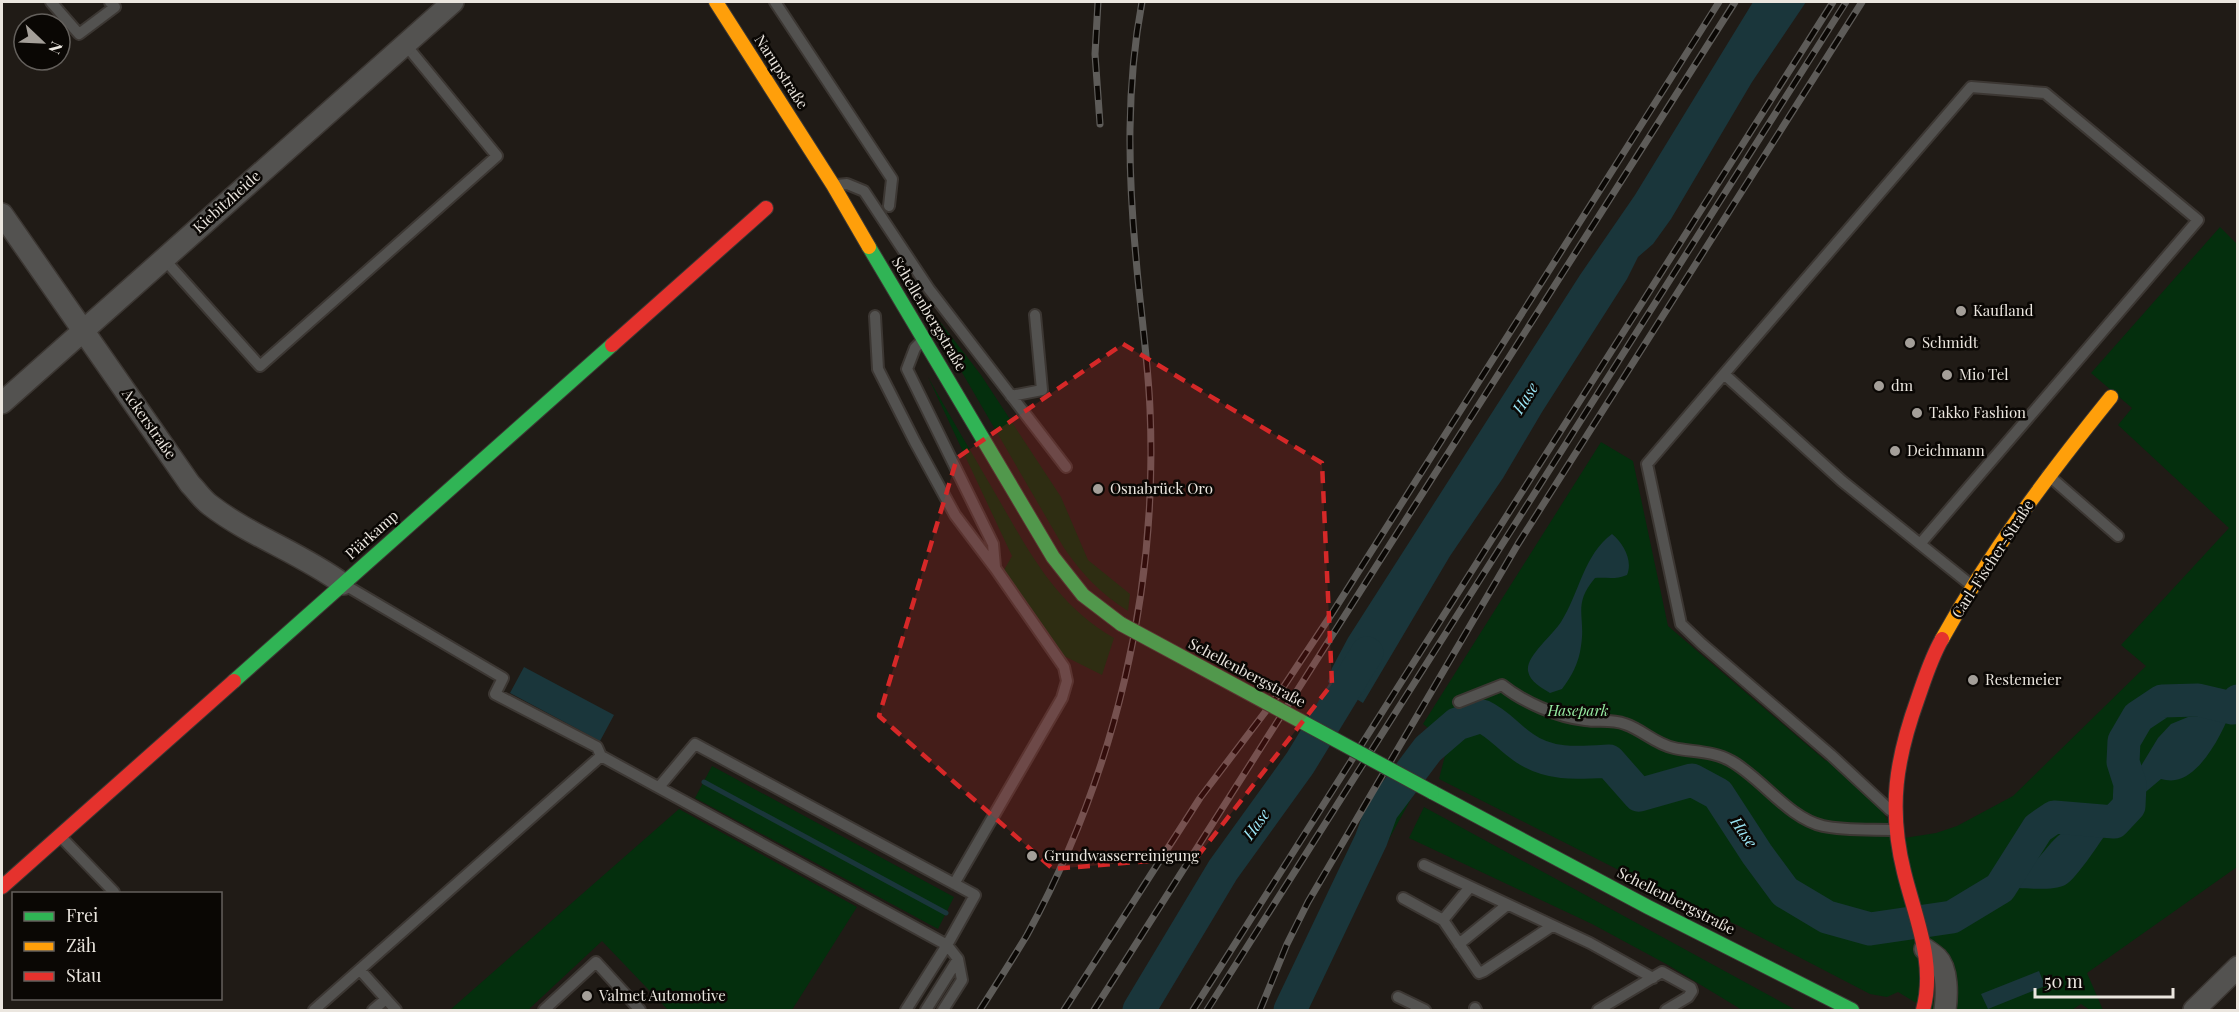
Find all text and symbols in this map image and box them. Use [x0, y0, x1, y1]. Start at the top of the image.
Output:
north arrow [12, 12, 72, 72]
street label: Narupstraße [750, 31, 813, 112]
text: N [44, 39, 68, 58]
street label: Kiebitzheide [188, 166, 264, 237]
street label: Schellenbergstraße [888, 253, 972, 374]
place label: Kaufland [1973, 300, 2034, 320]
marker: Kaufland [1954, 304, 1968, 318]
place label: Schmidt [1922, 332, 1979, 352]
marker: Schmidt [1903, 336, 1917, 350]
place label: Mio Tel [1959, 364, 2009, 384]
marker: Mio Tel [1940, 368, 1954, 382]
place label: dm [1891, 375, 1914, 395]
water label: Hase [1506, 378, 1542, 418]
marker: dm [1872, 379, 1886, 393]
street label: Ackerstraße [118, 384, 181, 462]
place label: Takko Fashion [1929, 402, 2026, 422]
marker: Takko Fashion [1910, 406, 1924, 420]
place label: Deichmann [1907, 440, 1985, 460]
marker: Deichmann [1888, 444, 1902, 458]
place label: Osnabrück Oro [1110, 478, 1213, 498]
marker: Osnabrück Oro [1091, 482, 1105, 496]
street label: Carl-Fischer-Straße [1946, 496, 2038, 621]
street label: Piärkamp [341, 505, 402, 563]
street label: Schellenbergstraße [1185, 633, 1309, 711]
place label: Restemeier [1985, 669, 2062, 689]
marker: Restemeier [1966, 673, 1980, 687]
park label: Hasepark [1546, 700, 1609, 720]
water label: Hase [1237, 804, 1274, 844]
water label: Hase [1726, 811, 1762, 851]
place label: Grundwasserreinigung [1044, 845, 1199, 865]
marker: Grundwasserreinigung [1025, 849, 1039, 863]
street label: Schellenbergstraße [1614, 862, 1739, 938]
legend [12, 892, 222, 1000]
text: Frei [66, 903, 98, 927]
text: Zäh [66, 933, 97, 957]
scale bar [2035, 961, 2173, 999]
text: Stau [66, 963, 102, 987]
text: 50 m [2044, 969, 2083, 993]
place label: Valmet Automotive [598, 985, 726, 1005]
marker: Valmet Automotive [580, 989, 594, 1003]

